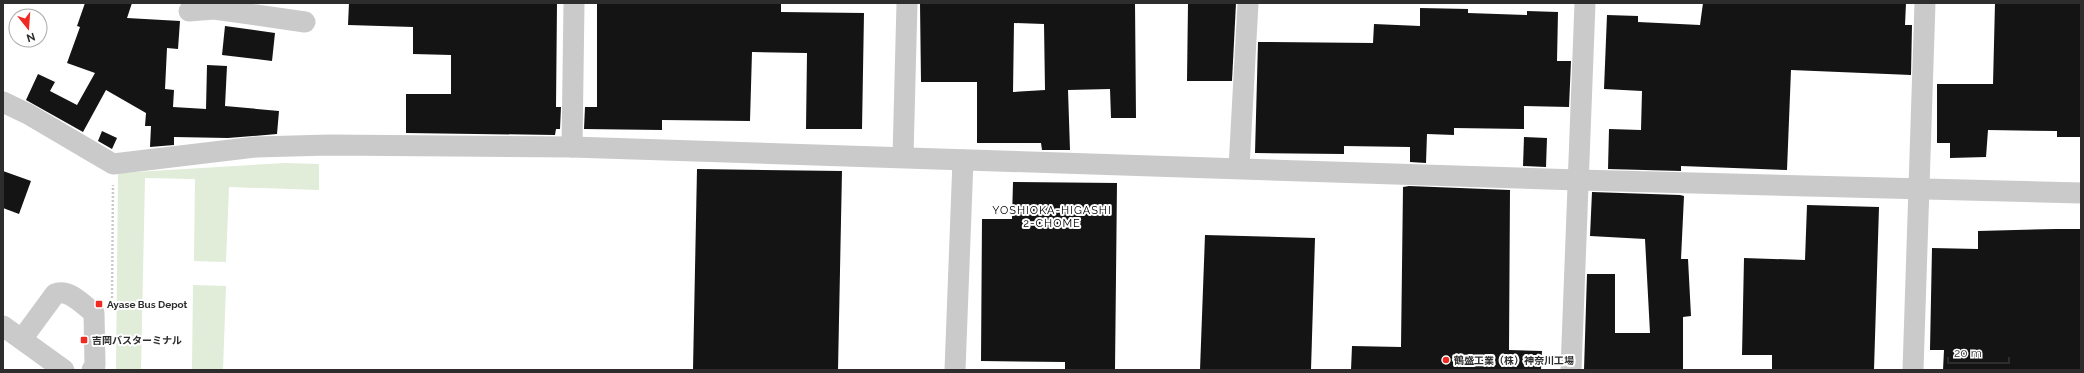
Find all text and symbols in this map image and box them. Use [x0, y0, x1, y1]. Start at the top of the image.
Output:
north arrow [8, 8, 48, 48]
text: N [25, 30, 37, 45]
district label: YOSHIOKA-HIGASHI 2-CHOME [992, 204, 1112, 230]
marker: Ayase Bus Depot [94, 299, 104, 309]
place label: Ayase Bus Depot [107, 299, 188, 310]
marker: 吉岡バスターミナル [79, 335, 89, 345]
place label: 吉岡バスターミナル [92, 335, 182, 346]
scale bar [1948, 339, 2009, 365]
text: 20 m [1954, 346, 1982, 360]
marker: 鶴盛工業（株）神奈川工場 [1441, 355, 1451, 365]
place label: 鶴盛工業（株）神奈川工場 [1453, 355, 1574, 366]

